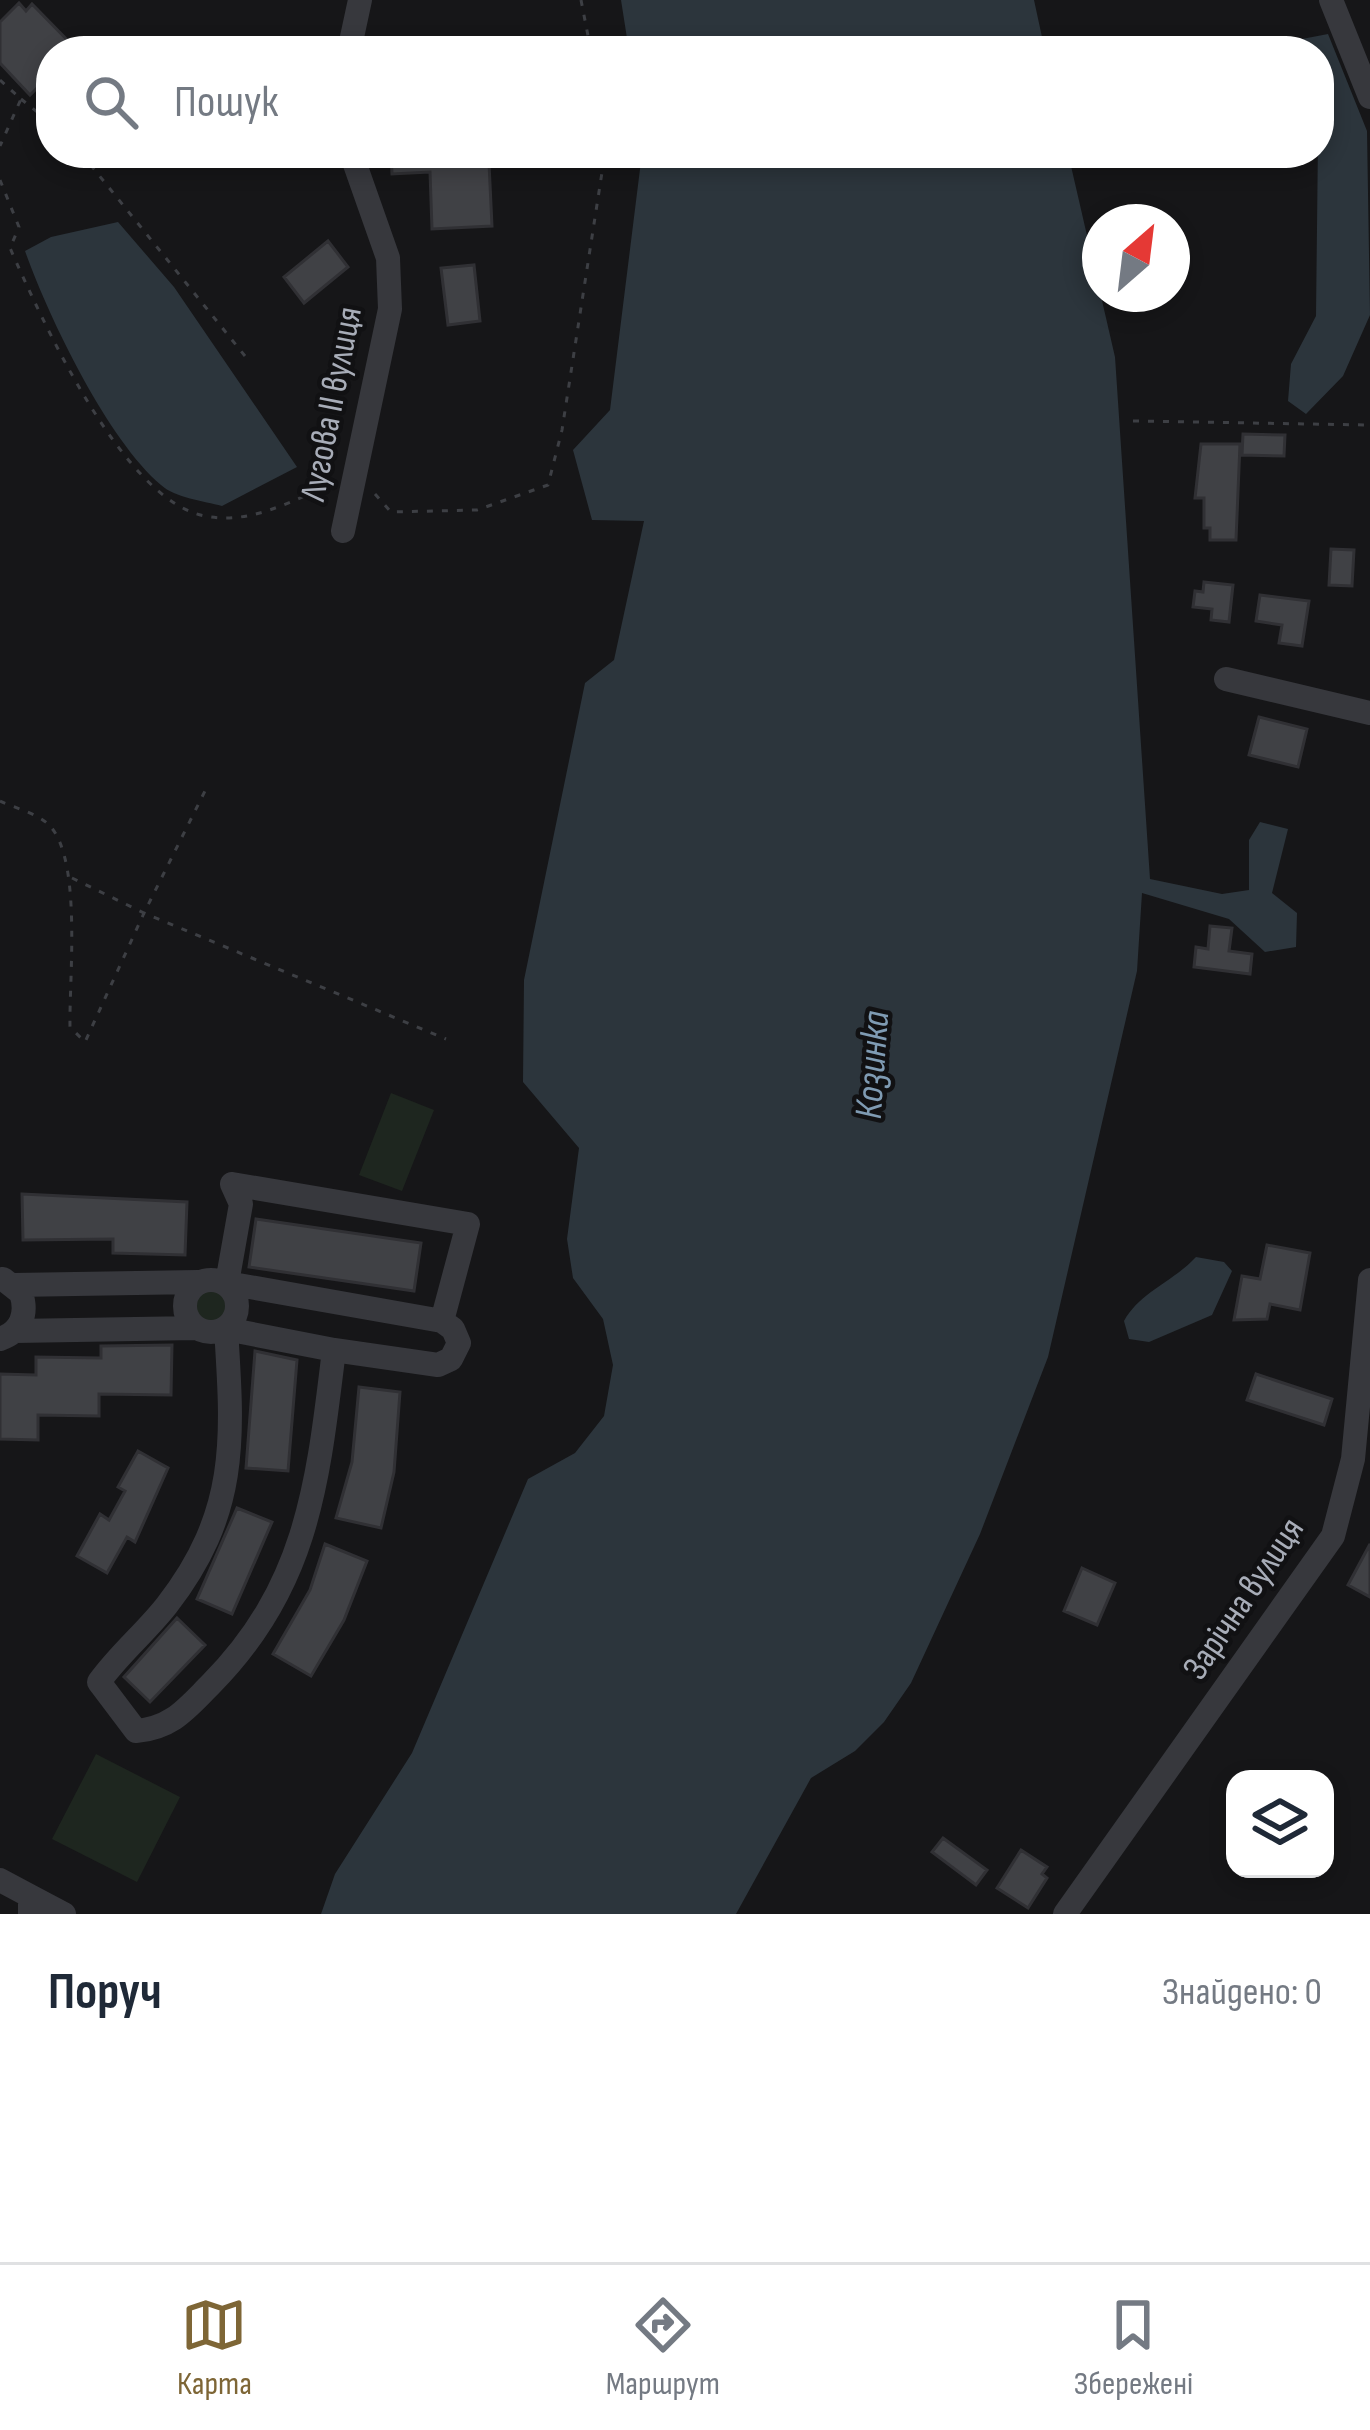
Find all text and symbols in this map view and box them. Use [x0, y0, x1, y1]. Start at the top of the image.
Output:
search box [36, 36, 1334, 168]
icon: search [78, 69, 144, 135]
text: Пошук [174, 75, 278, 130]
north arrow [1082, 204, 1190, 312]
street label: Лугова II вулиця [292, 303, 372, 506]
water label: Козинка [846, 1009, 900, 1121]
street label: Зарічна вулиця [1174, 1510, 1314, 1688]
map controls [1226, 1770, 1334, 1878]
button: layers [1226, 1770, 1334, 1878]
text: Поруч [48, 1962, 162, 2023]
text: Знайдено: 0 [1162, 1969, 1322, 2016]
tab: Карта [177, 2292, 252, 2404]
tab: Маршрут [606, 2292, 720, 2404]
tab: Збережені [1074, 2292, 1193, 2404]

